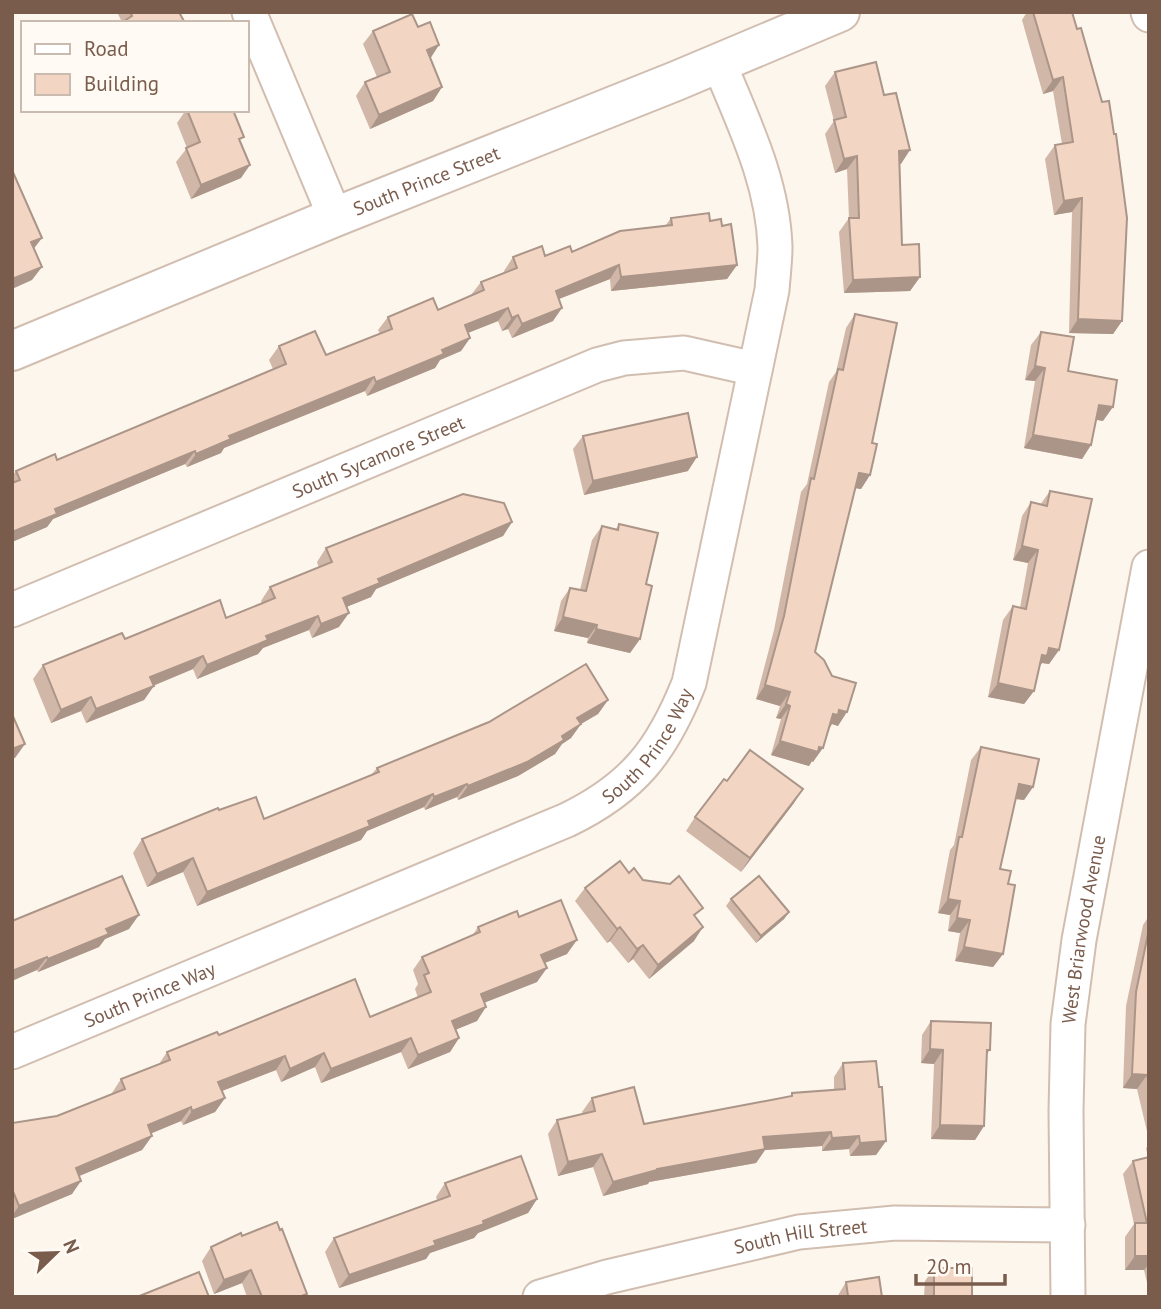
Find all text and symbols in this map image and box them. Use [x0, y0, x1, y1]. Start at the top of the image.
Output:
legend [21, 21, 248, 112]
text: Road [84, 35, 128, 62]
text: Building [84, 70, 159, 97]
street label: South Prince Street [349, 140, 504, 221]
street label: South Sycamore Street [288, 410, 468, 503]
street label: South Prince Way [597, 684, 698, 809]
street label: West Briarwood Avenue [1056, 833, 1110, 1025]
street label: South Prince Way [80, 956, 219, 1033]
street label: South Hill Street [731, 1214, 869, 1259]
north arrow [21, 1218, 91, 1288]
text: N [58, 1236, 85, 1257]
scale bar [916, 1242, 1005, 1286]
text: 20 m [926, 1253, 972, 1280]

